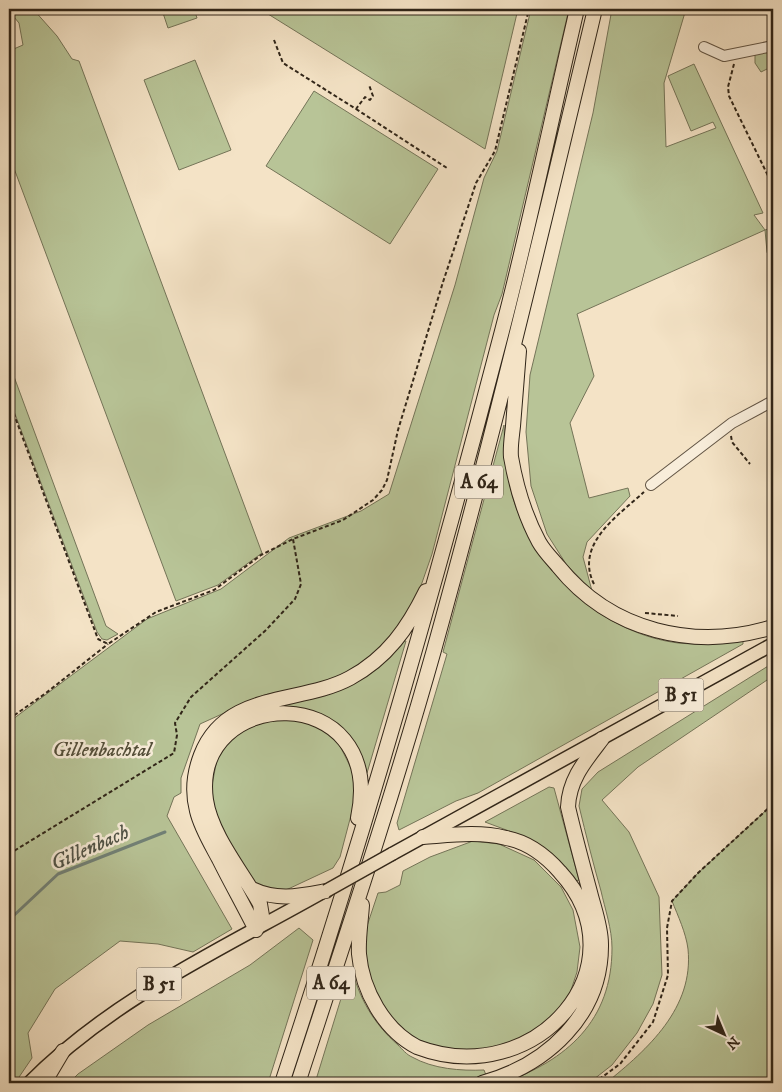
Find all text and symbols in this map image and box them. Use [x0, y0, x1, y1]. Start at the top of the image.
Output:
road number: A 64 [455, 466, 503, 498]
road number: B 51 [658, 678, 704, 712]
park label: Gillenbachtal [52, 738, 153, 763]
water label: Gillenbach [47, 819, 133, 877]
road number: A 64 [307, 966, 355, 1000]
road number: B 51 [136, 968, 182, 1001]
north arrow [700, 1010, 750, 1060]
text: N [722, 1032, 743, 1053]

